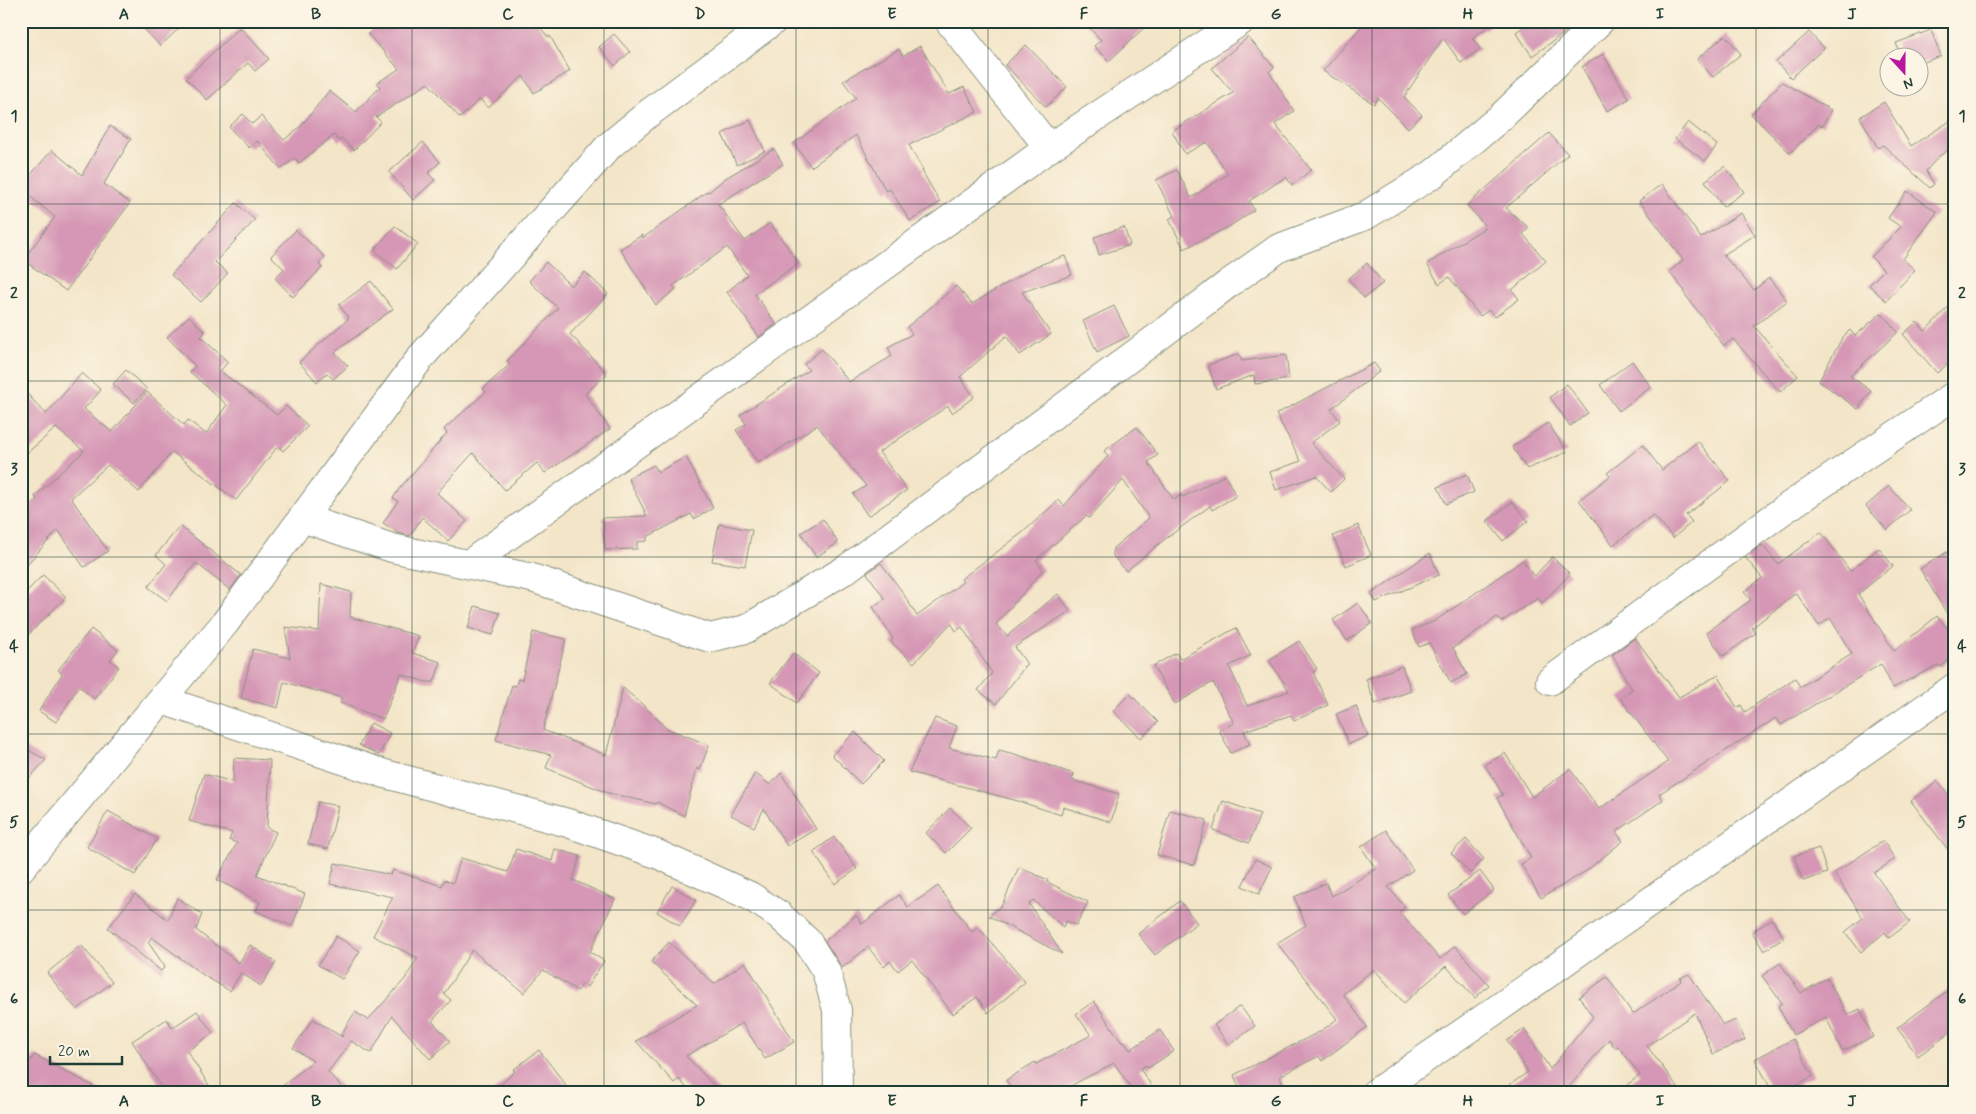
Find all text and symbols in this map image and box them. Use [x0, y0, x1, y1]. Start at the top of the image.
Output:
text: A [119, 4, 129, 25]
text: B [311, 4, 321, 25]
text: C [502, 4, 514, 25]
text: D [694, 4, 706, 25]
text: E [887, 4, 897, 25]
text: F [1080, 4, 1089, 25]
text: G [1271, 4, 1282, 25]
text: H [1463, 4, 1474, 25]
text: I [1656, 4, 1665, 25]
text: J [1847, 4, 1857, 25]
north arrow [1878, 48, 1928, 98]
text: N [1901, 73, 1916, 93]
text: 1 [10, 106, 18, 127]
text: 1 [1958, 106, 1966, 127]
text: 2 [10, 283, 18, 304]
text: 2 [1958, 283, 1966, 304]
text: 3 [10, 459, 18, 480]
text: 3 [1958, 459, 1966, 480]
text: 4 [9, 636, 19, 657]
text: 4 [1957, 636, 1967, 657]
text: 5 [9, 812, 19, 833]
text: 5 [1957, 812, 1967, 833]
text: 6 [10, 989, 18, 1010]
text: 6 [1958, 989, 1966, 1010]
scale bar [50, 1034, 122, 1066]
text: 20 m [58, 1042, 90, 1062]
text: A [119, 1091, 129, 1112]
text: B [311, 1091, 321, 1112]
text: C [502, 1091, 514, 1112]
text: D [694, 1091, 706, 1112]
text: E [887, 1091, 897, 1112]
text: F [1080, 1091, 1089, 1112]
text: G [1271, 1091, 1282, 1112]
text: H [1463, 1091, 1474, 1112]
text: I [1656, 1091, 1665, 1112]
text: J [1847, 1091, 1857, 1112]

